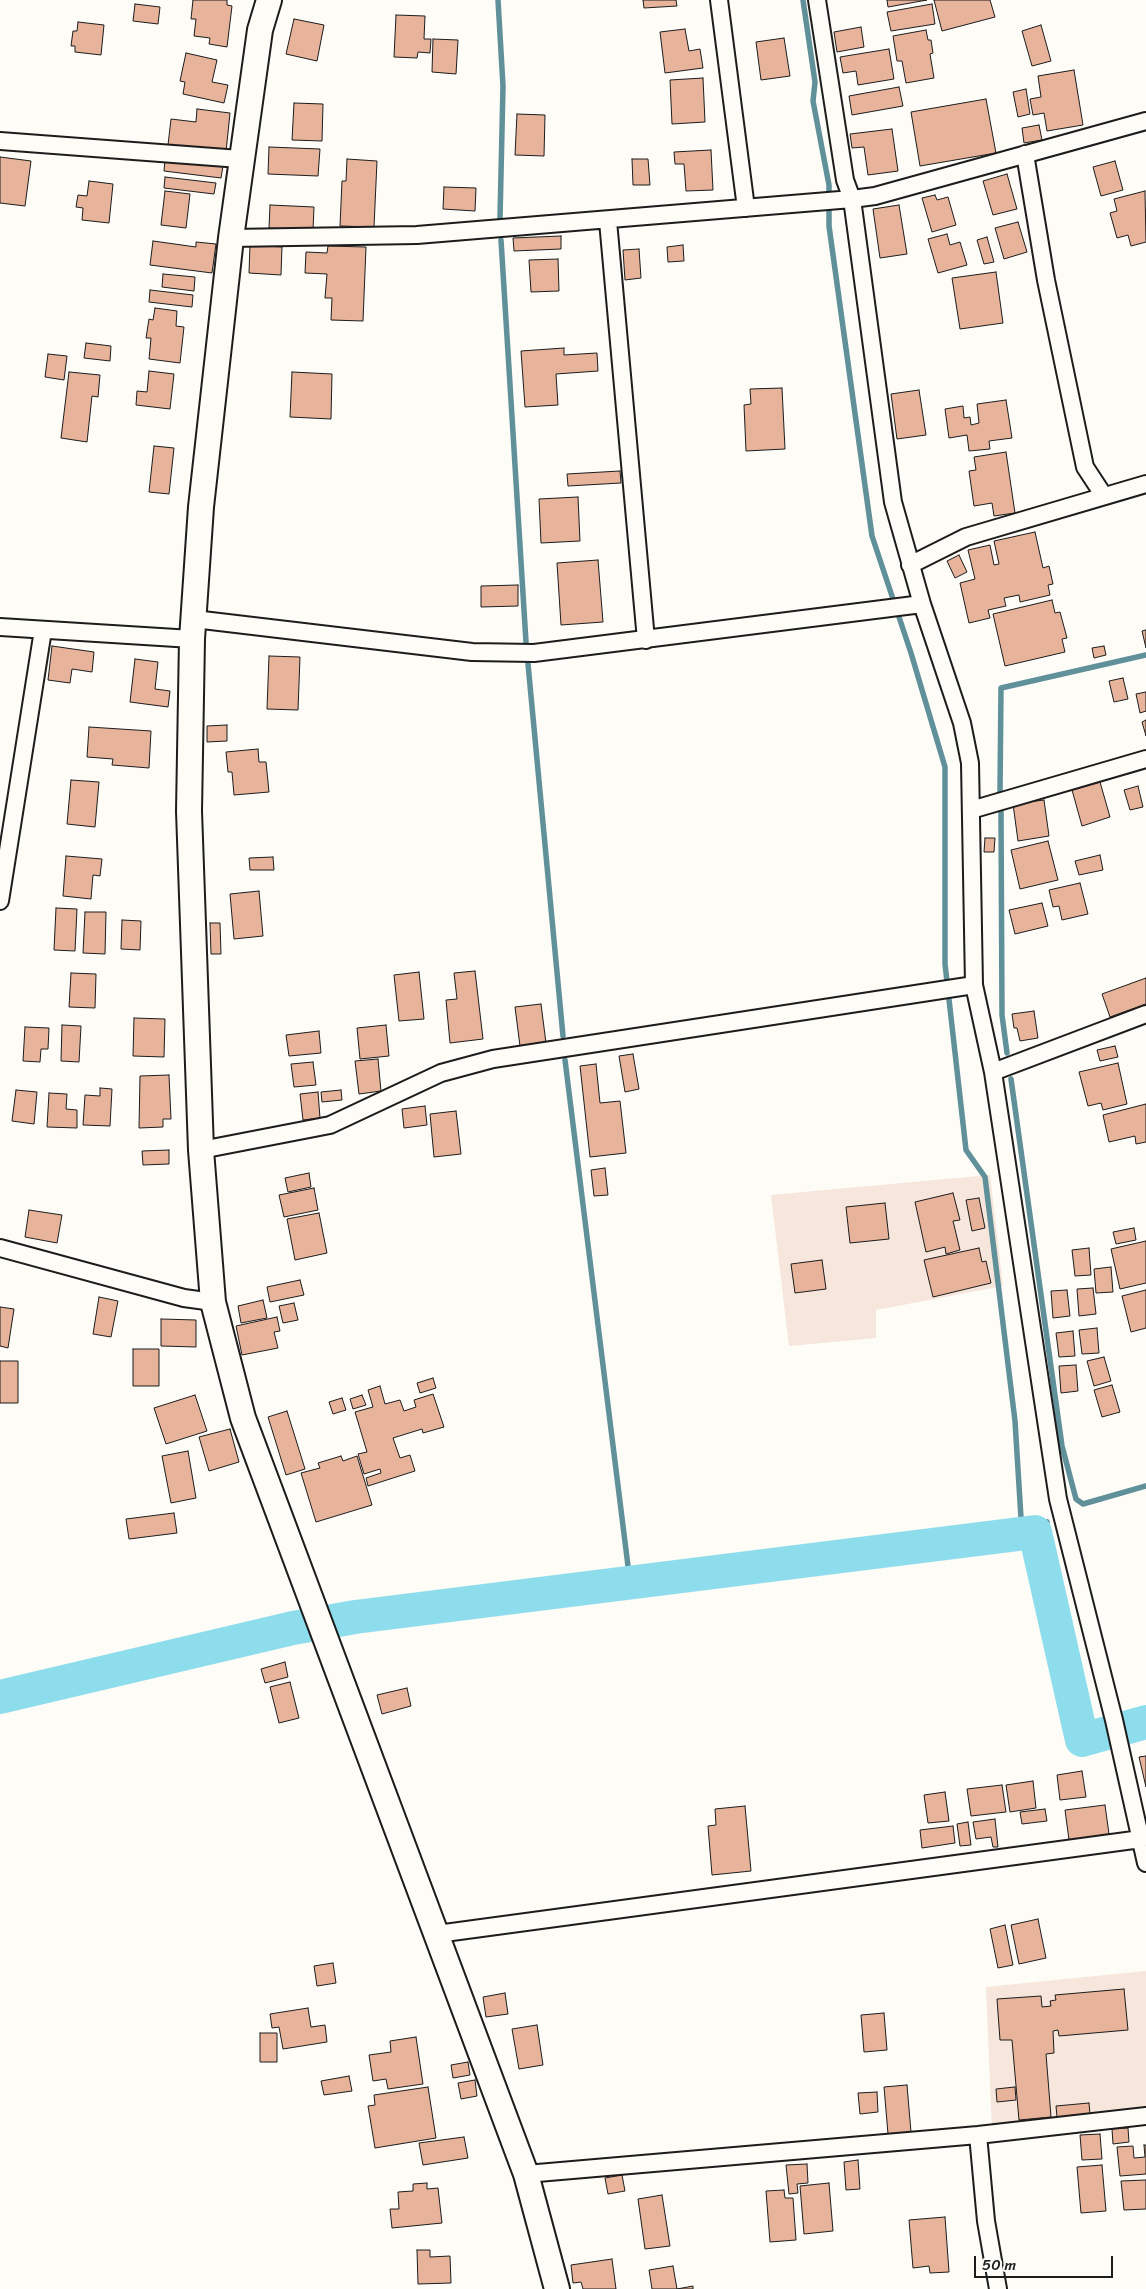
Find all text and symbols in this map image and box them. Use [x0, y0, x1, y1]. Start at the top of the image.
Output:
scale bar [976, 2246, 1115, 2278]
text: 50 m [982, 2252, 1016, 2278]

